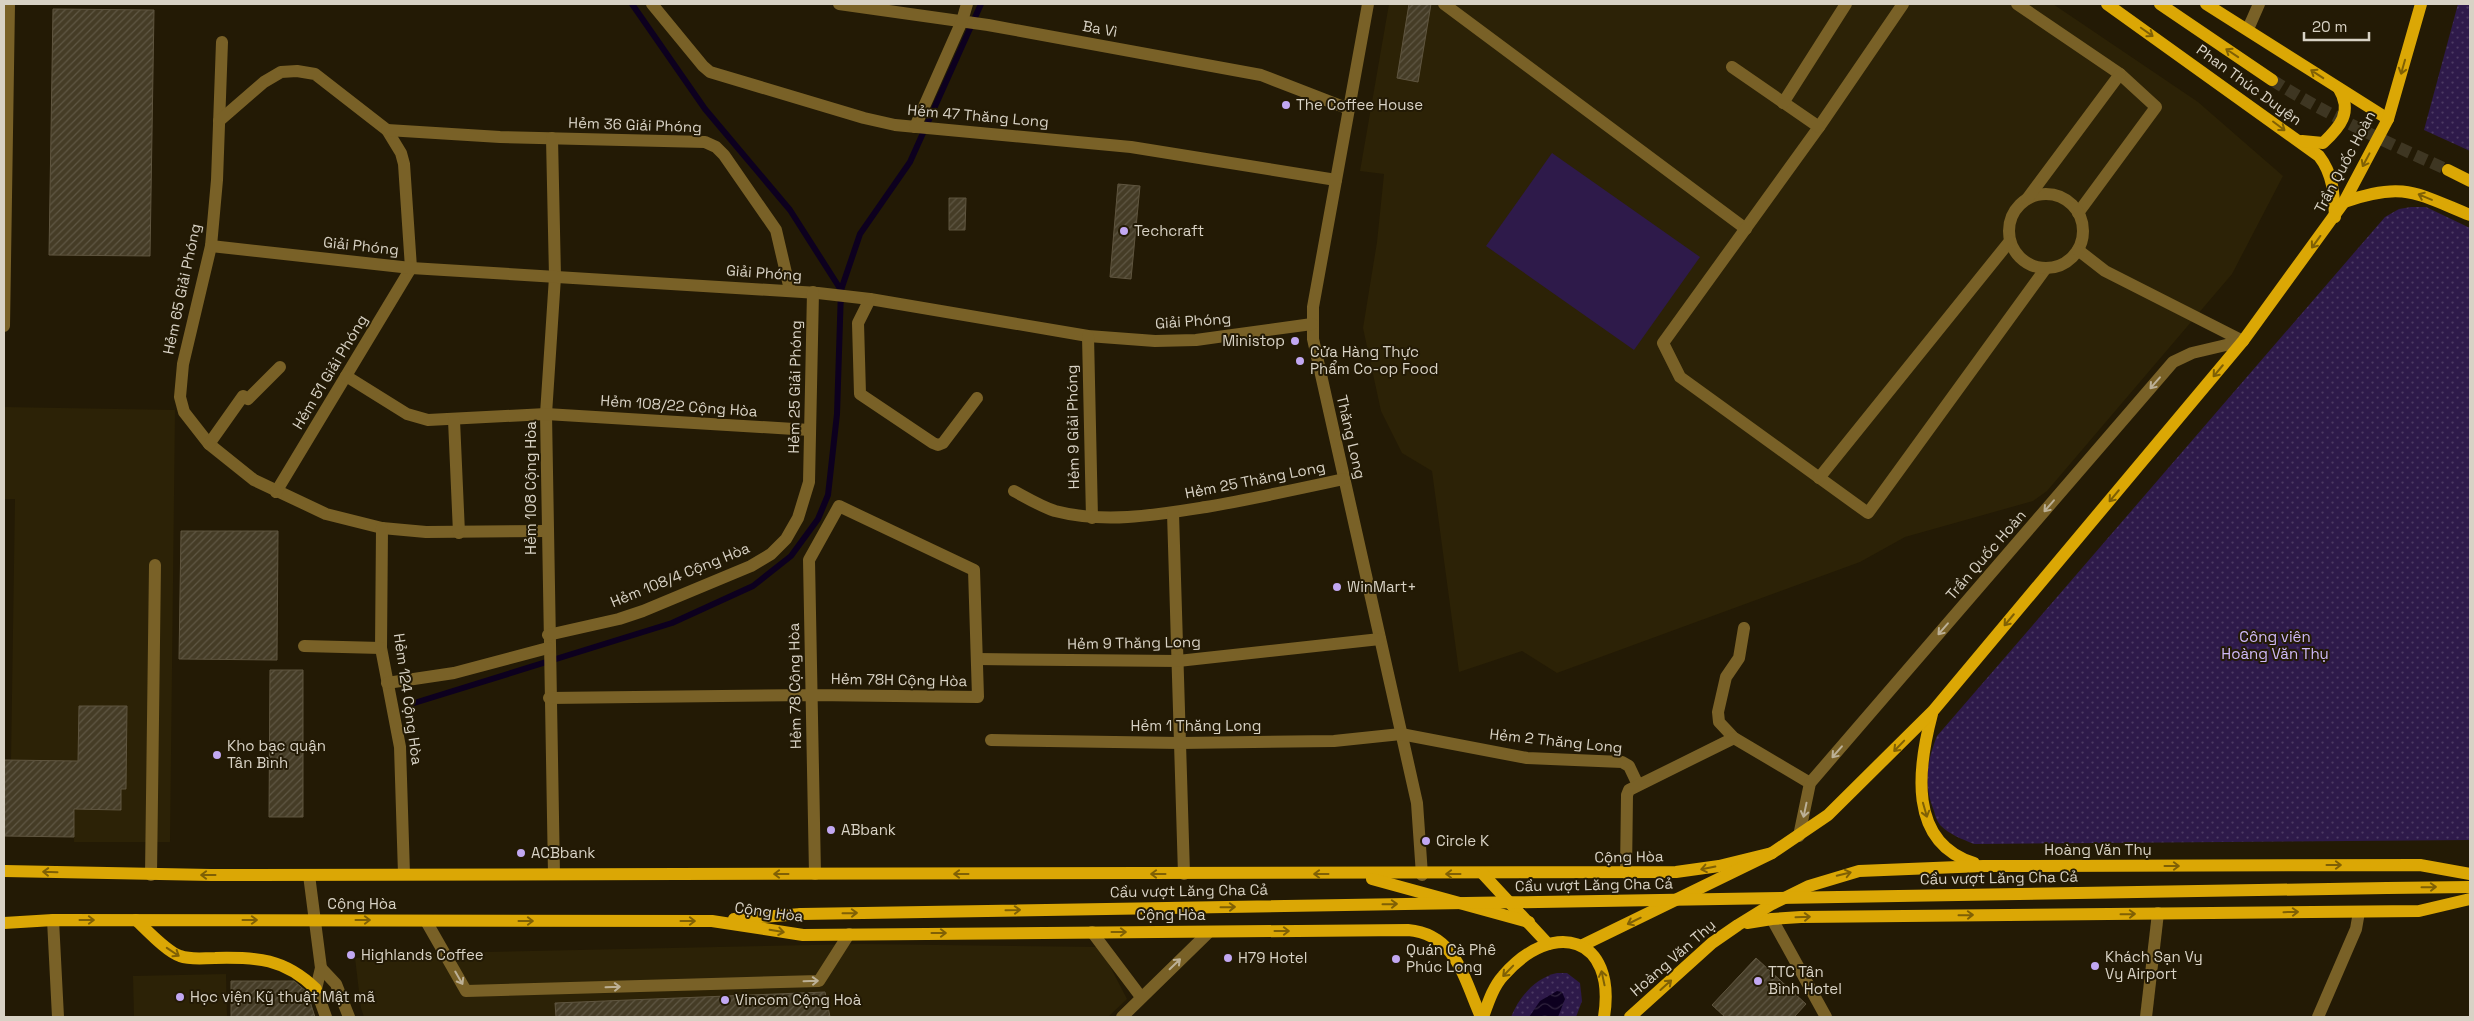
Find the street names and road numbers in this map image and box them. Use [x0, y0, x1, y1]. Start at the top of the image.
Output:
street label: Ba Vì [1081, 16, 1119, 41]
street label: Phan Thúc Duyện [2193, 40, 2306, 129]
street label: Hẻm 47 Thăng Long [907, 100, 1050, 131]
street label: Trần Quốc Hoàn [2310, 107, 2379, 216]
street label: Hẻm 36 Giải Phóng [568, 113, 702, 136]
street label: Hẻm 65 Giải Phóng [158, 222, 205, 356]
street label: Giải Phóng [322, 232, 400, 259]
street label: Giải Phóng [725, 260, 803, 285]
street label: Giải Phóng [1154, 308, 1232, 333]
street label: Hẻm 51 Giải Phóng [288, 311, 371, 433]
street label: Hẻm 25 Giải Phóng [784, 320, 805, 454]
street label: Hẻm 9 Giải Phóng [1062, 365, 1083, 489]
street label: Hẻm 108/22 Cộng Hòa [600, 391, 759, 420]
street label: Thăng Long [1333, 393, 1370, 481]
street label: Hẻm 108 Cộng Hòa [521, 421, 540, 555]
street label: Hẻm 25 Thăng Long [1183, 457, 1327, 502]
street label: Trần Quốc Hoàn [1941, 506, 2030, 604]
street label: Hẻm 108/4 Cộng Hòa [607, 538, 753, 611]
street label: Hẻm 78 Cộng Hòa [784, 622, 805, 749]
street label: Hẻm 124 Cộng Hòa [390, 632, 427, 766]
street label: Hẻm 9 Thăng Long [1067, 632, 1201, 653]
street label: Hẻm 78H Cộng Hòa [831, 669, 968, 690]
street label: Hẻm 1 Thăng Long [1131, 716, 1261, 735]
street label: Hẻm 2 Thăng Long [1489, 724, 1623, 757]
street label: Hoàng Văn Thụ [2044, 840, 2152, 859]
street label: Cộng Hòa [1594, 846, 1664, 867]
street label: Cầu vượt Lăng Cha Cả [1920, 867, 2079, 888]
street label: Cầu vượt Lăng Cha Cả [1515, 874, 1674, 895]
street label: Cầu vượt Lăng Cha Cả [1110, 880, 1269, 901]
street label: Cộng Hòa [327, 894, 397, 913]
street label: Cộng Hòa [733, 897, 805, 926]
street label: Cộng Hòa [1136, 905, 1206, 924]
street label: Hoàng Văn Thụ [1626, 915, 1719, 1000]

